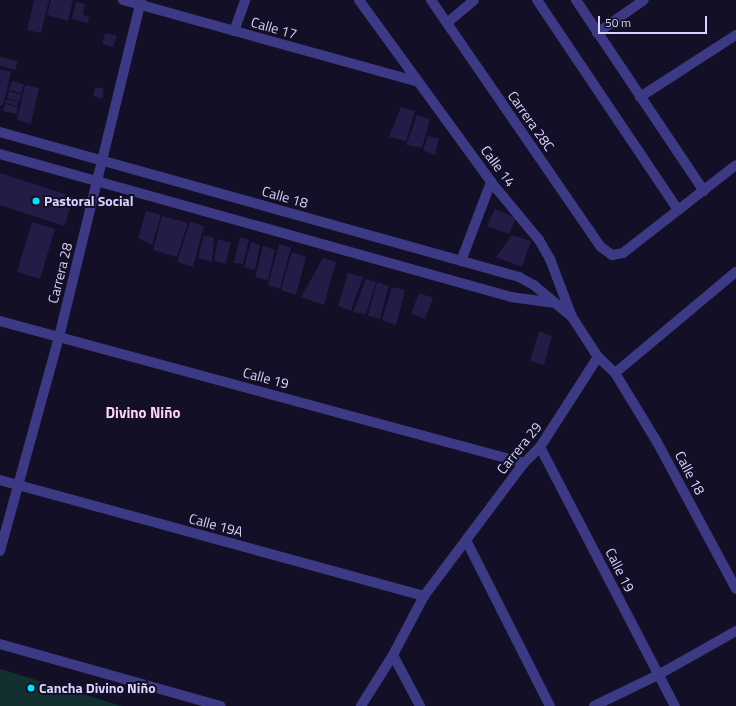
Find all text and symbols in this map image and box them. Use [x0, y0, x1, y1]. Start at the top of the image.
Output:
scale bar [600, 8, 709, 34]
street label: Calle 17 [249, 13, 299, 43]
text: 50 m [605, 13, 631, 32]
street label: Carrera 28C [504, 88, 558, 154]
street label: Calle 14 [477, 142, 519, 190]
street label: Calle 18 [260, 182, 310, 212]
place label: Pastoral Social [44, 193, 134, 209]
marker: Pastoral Social [31, 196, 41, 206]
street label: Carrera 28 [44, 241, 76, 305]
street label: Calle 19 [241, 364, 291, 392]
district label: Divino Niño [106, 404, 180, 422]
street label: Carrera 29 [493, 419, 545, 477]
street label: Calle 18 [672, 448, 708, 498]
street label: Calle 19A [187, 510, 245, 540]
street label: Calle 19 [602, 545, 638, 595]
place label: Cancha Divino Niño [39, 680, 156, 696]
marker: Cancha Divino Niño [26, 683, 36, 693]

